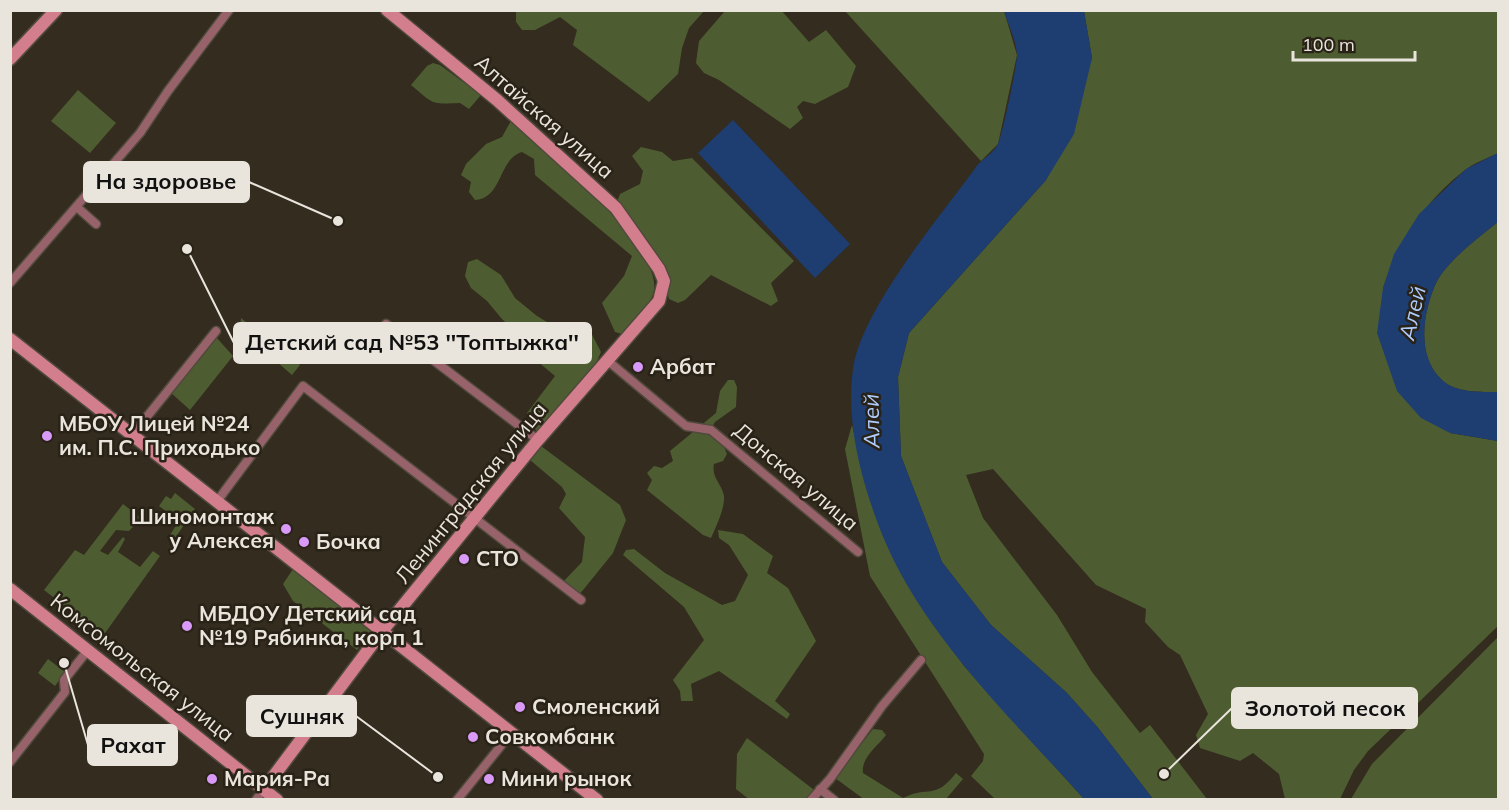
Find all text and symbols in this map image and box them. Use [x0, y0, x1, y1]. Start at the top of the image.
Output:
scale bar [1293, 24, 1414, 62]
text: 100 m [1302, 33, 1355, 56]
street label: Алтайская улица [470, 49, 619, 184]
callout: На здоровье [84, 162, 249, 202]
text: На здоровье [96, 167, 236, 195]
water label: Алей [1392, 283, 1432, 344]
callout: Детский сад №53 ''Топтыжка'' [234, 323, 591, 363]
text: Детский сад №53 ''Топтыжка'' [245, 328, 579, 356]
place label: Арбат [650, 353, 716, 379]
marker: Арбат [631, 360, 645, 374]
water label: Алей [857, 394, 885, 449]
street label: Ленинградская улица [389, 396, 551, 588]
place label: МБОУ Лицей №24 им. П.С. Приходько [59, 410, 260, 460]
street label: Донская улица [729, 417, 864, 536]
marker: МБОУ Лицей №24 им. П.С. Приходько [40, 429, 54, 443]
place label: Шиномонтаж у Алексея [131, 503, 274, 553]
marker: Шиномонтаж у Алексея [279, 522, 293, 536]
place label: Бочка [316, 528, 381, 554]
marker: Бочка [297, 535, 311, 549]
place label: СТО [476, 545, 519, 571]
marker: СТО [457, 552, 471, 566]
street label: Комсомольская улица [46, 587, 240, 747]
place label: МБДОУ Детский сад №19 Рябинка, корп 1 [199, 600, 424, 650]
marker: МБДОУ Детский сад №19 Рябинка, корп 1 [180, 619, 194, 633]
callout: Золотой песок [1232, 688, 1417, 728]
place label: Смоленский [532, 693, 660, 719]
text: Золотой песок [1245, 694, 1406, 722]
callout: Сушняк [247, 696, 356, 736]
marker: Смоленский [513, 700, 527, 714]
text: Сушняк [260, 702, 345, 730]
place label: Совкомбанк [485, 723, 615, 749]
callout: Рахат [88, 725, 177, 765]
marker: Совкомбанк [466, 730, 480, 744]
text: Рахат [100, 731, 166, 759]
place label: Мария-Ра [224, 765, 330, 791]
place label: Мини рынок [501, 765, 632, 791]
marker: Мария-Ра [205, 772, 219, 786]
marker: Мини рынок [482, 772, 496, 786]

